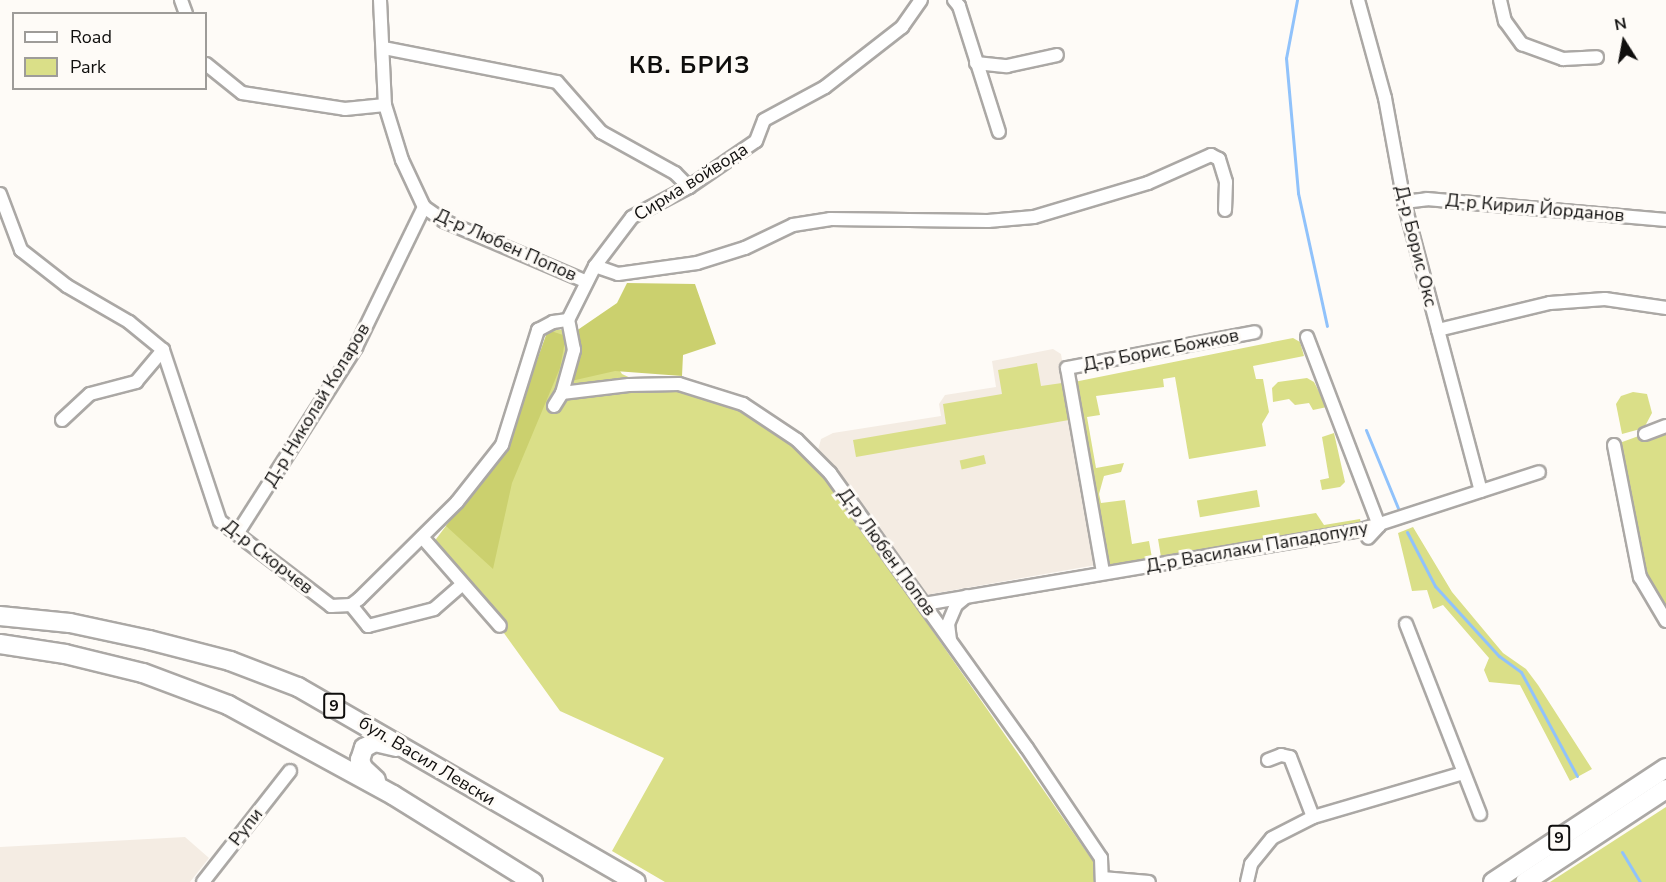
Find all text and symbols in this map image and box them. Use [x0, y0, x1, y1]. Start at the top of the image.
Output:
legend [12, 12, 207, 90]
north arrow [1594, 12, 1654, 72]
text: N [1613, 12, 1629, 36]
text: Road [70, 25, 112, 49]
district label: КВ. БРИЗ [629, 52, 751, 80]
text: Park [70, 55, 106, 79]
street label: Сирма войвода [630, 138, 752, 226]
street label: Д-р Борис Окс [1390, 183, 1442, 309]
street label: Д-р Кирил Йорданов [1445, 189, 1625, 227]
street label: Д-р Любен Попов [432, 204, 580, 286]
street label: Д-р Николай Коларов [260, 319, 374, 491]
street label: Д-р Борис Божков [1081, 324, 1241, 376]
street label: Д-р Любен Попов [833, 484, 941, 620]
street label: Д-р Скорчев [219, 515, 317, 599]
street label: Д-р Василаки Пападопулу [1144, 517, 1370, 577]
road number: 9 [322, 693, 346, 719]
street label: бул. Васил Левски [355, 712, 499, 810]
street label: Рупи [225, 804, 267, 850]
road number: 9 [1547, 825, 1571, 851]

